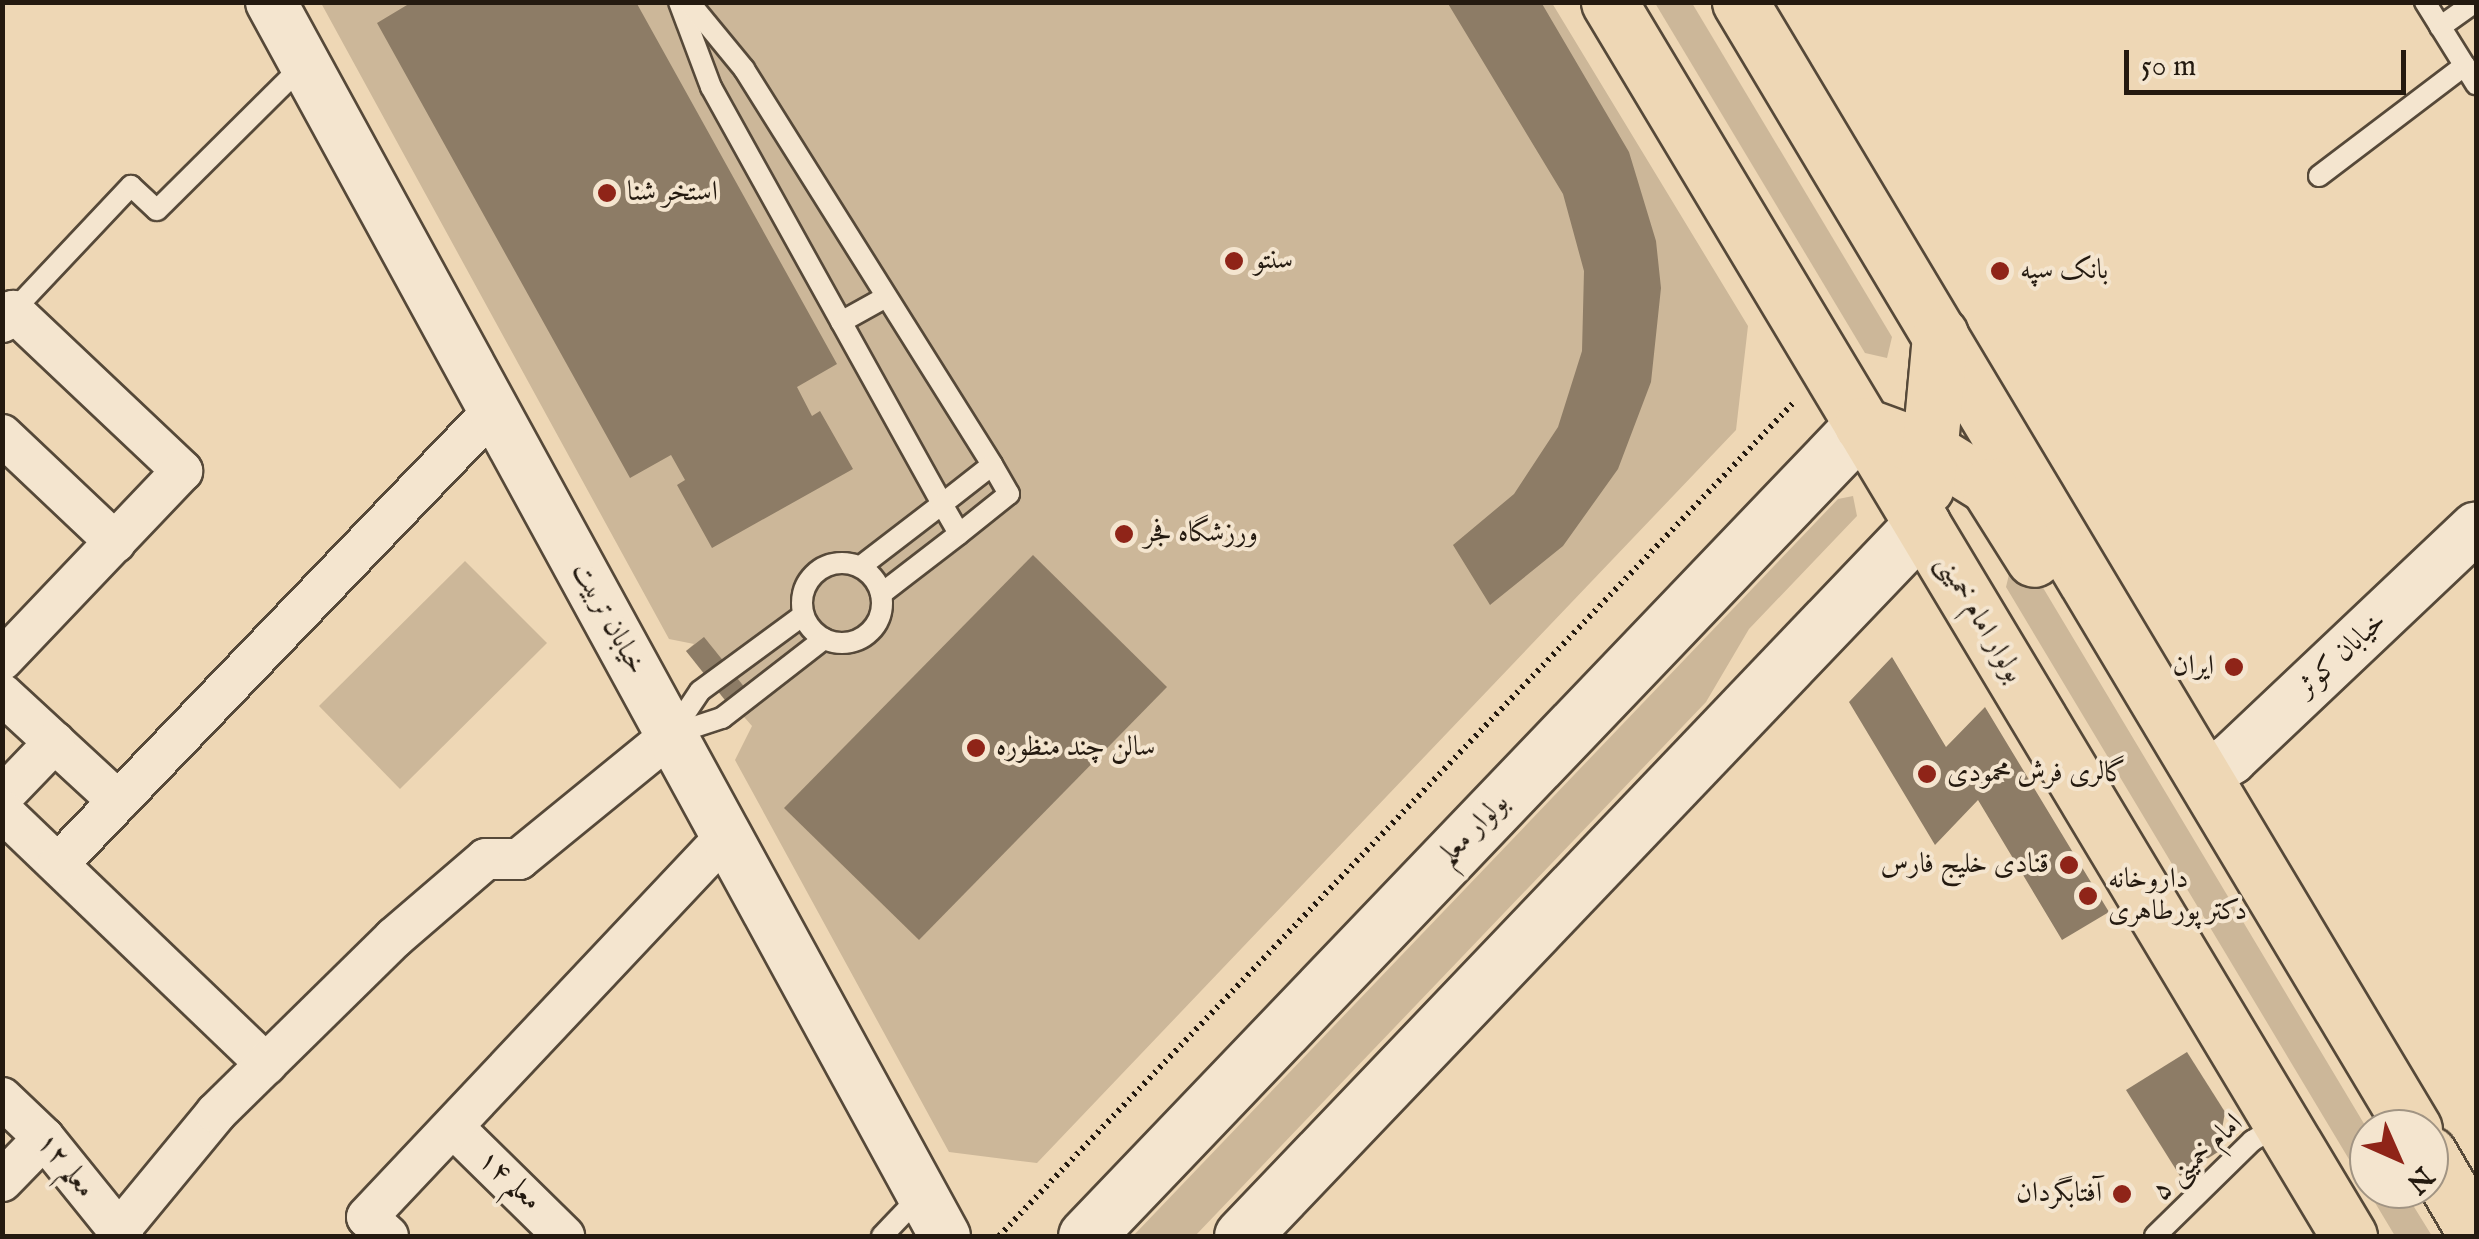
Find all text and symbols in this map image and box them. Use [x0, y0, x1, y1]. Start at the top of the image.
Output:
scale bar [2129, 30, 2412, 92]
text: 50 m [2141, 48, 2196, 86]
place label: استخر شنا [627, 176, 718, 210]
marker: استخر شنا [596, 182, 618, 204]
place label: سنتو [1254, 244, 1293, 278]
marker: سنتو [1223, 250, 1245, 272]
place label: بانک سپه [2020, 254, 2108, 288]
marker: بانک سپه [1989, 260, 2011, 282]
place label: ورزشگاه فجر [1144, 517, 1258, 551]
marker: ورزشگاه فجر [1113, 523, 1135, 545]
street label: بولوار امام خمینی [1928, 549, 2030, 689]
street label: خیابان تربیت [564, 557, 652, 681]
street label: خیابان کوثر [2290, 605, 2394, 705]
place label: ایران [2173, 650, 2214, 684]
marker: ایران [2223, 656, 2245, 678]
place label: سالن چند منظوره [996, 731, 1155, 765]
marker: سالن چند منظوره [965, 737, 987, 759]
place label: گالری فرش محمودی [1947, 757, 2126, 791]
marker: گالری فرش محمودی [1916, 763, 1938, 785]
street label: بولوار معلم [1432, 787, 1516, 873]
place label: قنادی خلیج فارس [1880, 848, 2049, 882]
marker: قنادی خلیج فارس [2058, 854, 2080, 876]
place label: داروخانه دکتر پورطاهری [2108, 863, 2247, 929]
marker: داروخانه دکتر پورطاهری [2077, 885, 2099, 907]
street label: امام خمینی ۵ [2145, 1107, 2251, 1209]
north arrow [2349, 1109, 2449, 1209]
street label: معلم ۱۲ [29, 1127, 101, 1205]
street label: معلم ۱۴ [471, 1144, 547, 1218]
text: N [2398, 1158, 2440, 1200]
place label: آفتابگردان [2016, 1177, 2102, 1211]
marker: آفتابگردان [2111, 1183, 2133, 1205]

